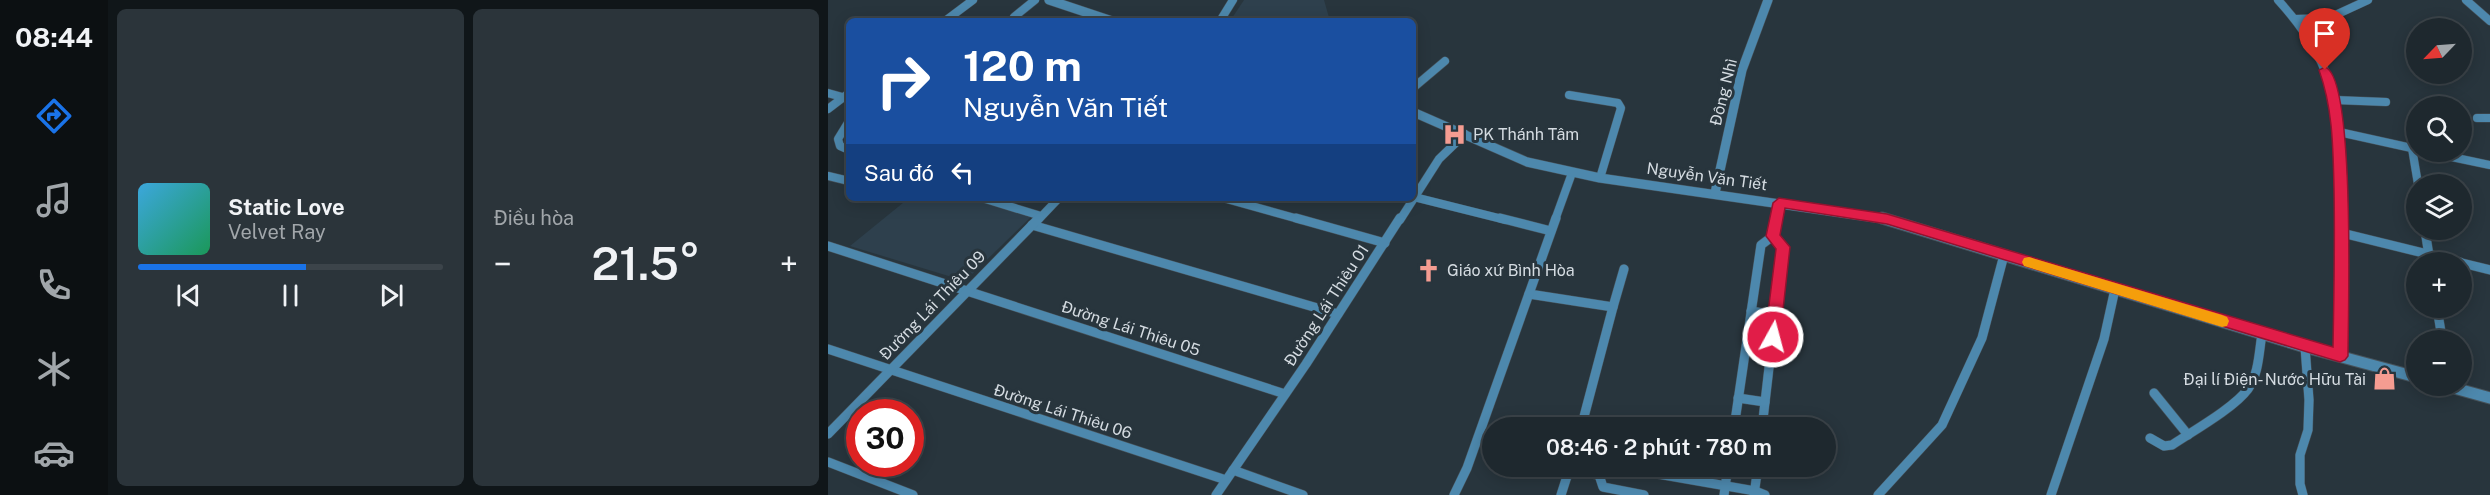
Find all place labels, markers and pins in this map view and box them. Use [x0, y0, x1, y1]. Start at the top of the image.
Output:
pin [2299, 8, 2350, 70]
hospital icon: PK Thánh Tâm [1442, 121, 1468, 147]
place label: PK Thánh Tâm [1473, 125, 1579, 144]
church icon: Giáo xứ Bình Hòa [1416, 257, 1442, 283]
place label: Giáo xứ Bình Hòa [1447, 261, 1575, 280]
shop icon: Đại lí Điện- Nước Hữu Tài [2371, 366, 2397, 392]
place label: Đại lí Điện- Nước Hữu Tài [2183, 370, 2366, 389]

